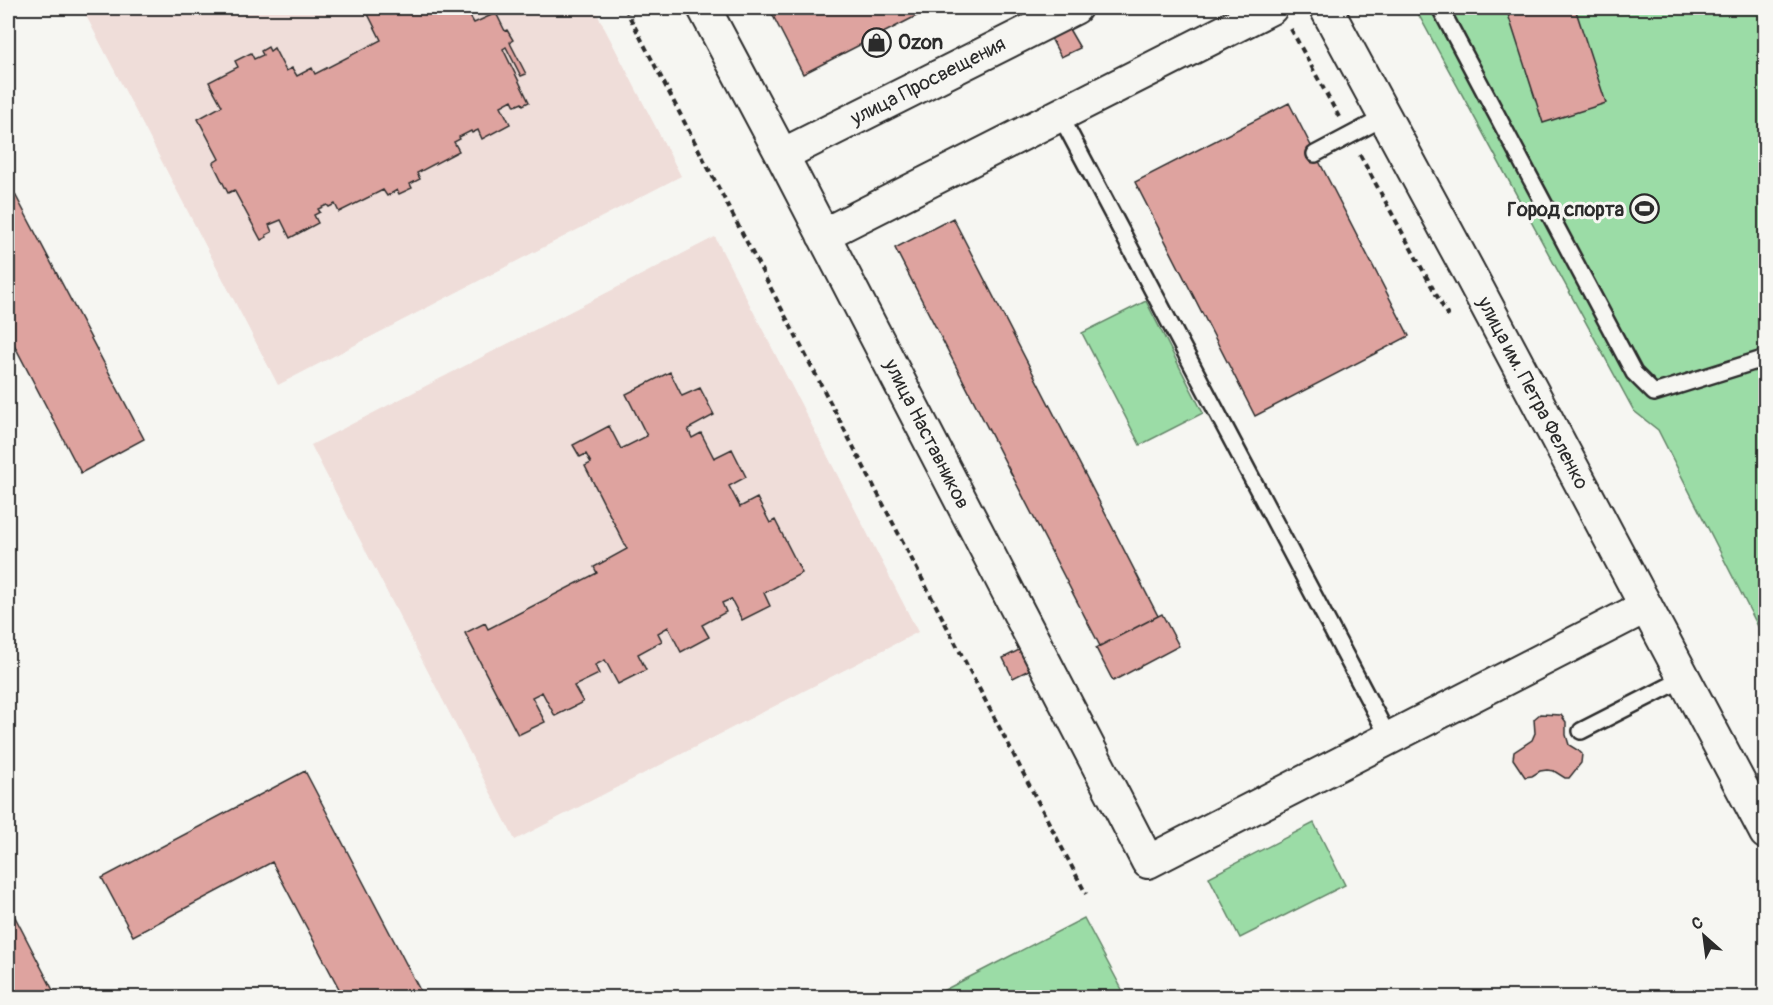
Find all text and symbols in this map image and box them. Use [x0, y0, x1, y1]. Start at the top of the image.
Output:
shop icon: Ozon [861, 26, 893, 58]
place label: Ozon [898, 30, 943, 55]
street label: улица Просвещения [845, 31, 1010, 131]
sports icon: Город спорта [1629, 193, 1661, 225]
place label: Город спорта [1507, 197, 1624, 222]
street label: улица им. Петра Феленко [1471, 292, 1595, 494]
street label: улица Наставников [878, 354, 976, 513]
north arrow [1674, 906, 1734, 966]
text: С [1688, 912, 1707, 935]

